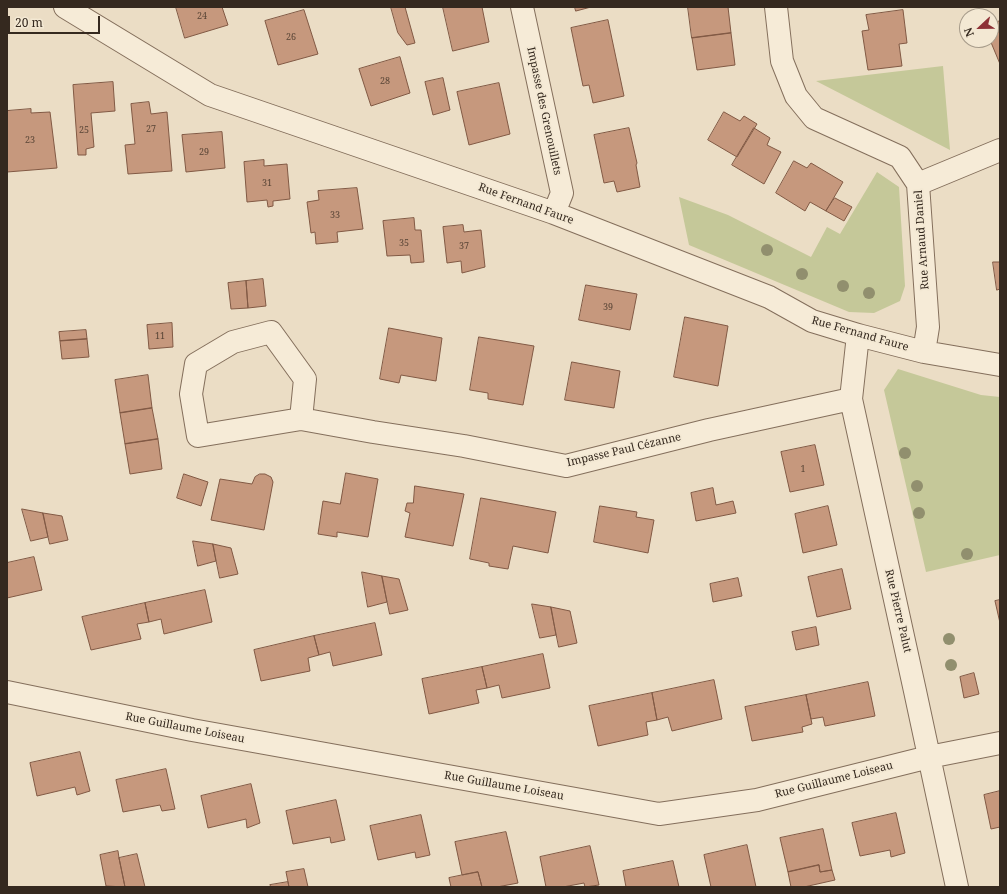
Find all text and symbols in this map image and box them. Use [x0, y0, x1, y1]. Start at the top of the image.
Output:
scale bar [10, 8, 102, 34]
north arrow [959, 8, 999, 48]
house number: 24 [197, 11, 207, 21]
text: 20 m [15, 14, 43, 31]
text: N [960, 25, 977, 39]
house number: 26 [286, 32, 296, 42]
street label: Impasse des Grenouillets [524, 46, 564, 176]
house number: 28 [380, 76, 390, 86]
house number: 27 [146, 124, 156, 134]
house number: 25 [79, 125, 89, 135]
house number: 23 [25, 135, 35, 145]
house number: 29 [199, 147, 209, 157]
house number: 31 [262, 178, 272, 188]
street label: Rue Fernand Faure [477, 181, 575, 227]
street label: Rue Arnaud Daniel [912, 190, 932, 290]
house number: 33 [330, 210, 340, 220]
house number: 35 [399, 238, 409, 248]
house number: 37 [459, 241, 469, 251]
house number: 39 [603, 302, 613, 312]
street label: Rue Fernand Faure [810, 314, 910, 354]
house number: 11 [155, 331, 165, 341]
street label: Impasse Paul Cézanne [566, 430, 682, 470]
house number: 1 [800, 464, 806, 474]
street label: Rue Pierre Palut [882, 568, 914, 654]
street label: Rue Guillaume Loiseau [124, 710, 246, 746]
street label: Rue Guillaume Loiseau [774, 759, 894, 801]
street label: Rue Guillaume Loiseau [443, 769, 565, 803]

